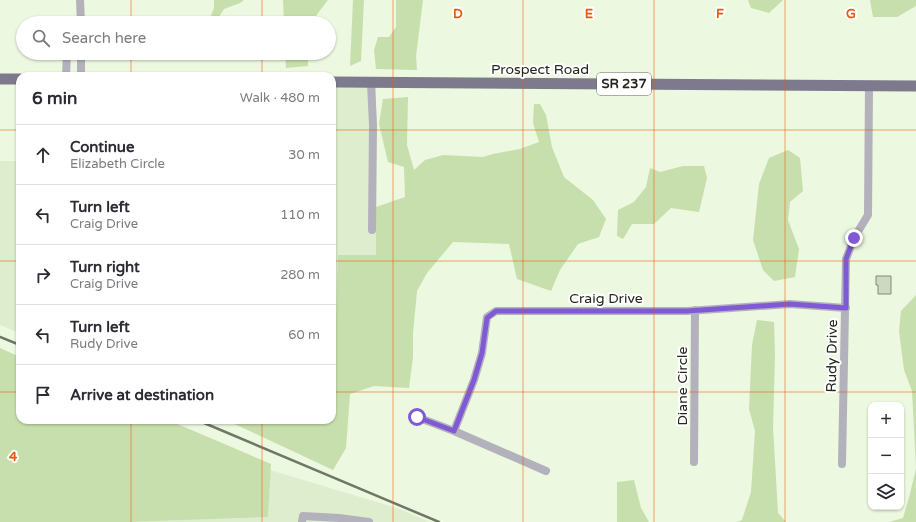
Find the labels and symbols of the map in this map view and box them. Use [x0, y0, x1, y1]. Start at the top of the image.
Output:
text: D [453, 6, 463, 22]
text: E [585, 6, 593, 22]
text: F [716, 6, 724, 22]
text: G [846, 6, 856, 22]
street label: Prospect Road [491, 61, 589, 78]
road number: SR 237 [597, 73, 651, 95]
route end [845, 229, 863, 247]
street label: Craig Drive [569, 290, 643, 307]
street label: Rudy Drive [823, 319, 841, 393]
street label: Diane Circle [674, 346, 691, 426]
route start [408, 408, 426, 426]
text: 4 [9, 449, 18, 465]

